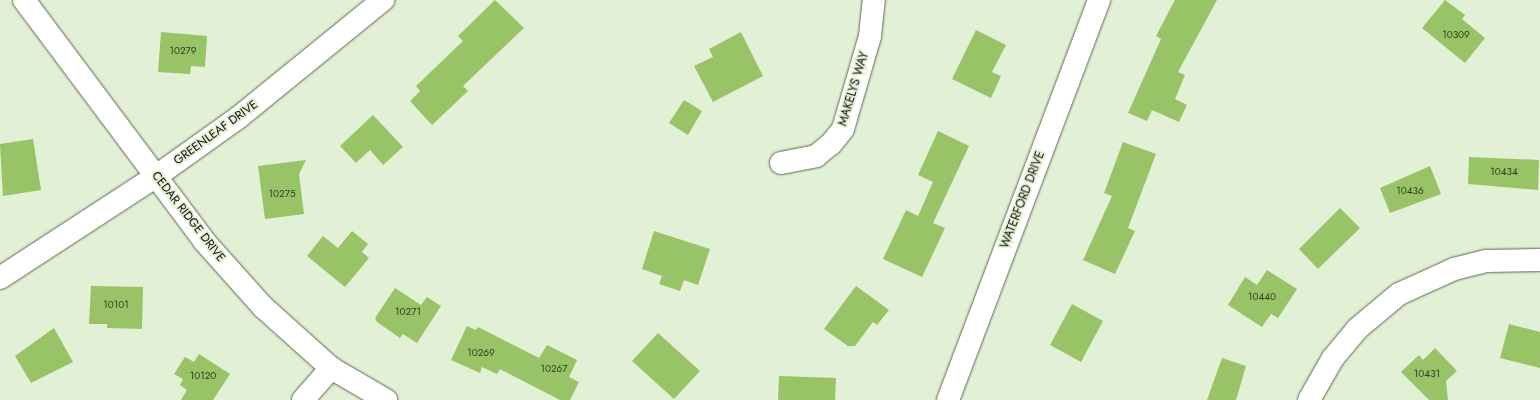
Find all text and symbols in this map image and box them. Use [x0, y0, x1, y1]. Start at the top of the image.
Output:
house number: 10309 [1442, 29, 1470, 41]
house number: 10279 [169, 45, 197, 57]
street label: MAKELYS WAY [836, 50, 872, 128]
street label: GREENLEAF DRIVE [171, 98, 261, 168]
street label: WATERFORD DRIVE [998, 149, 1048, 251]
house number: 10434 [1490, 166, 1518, 178]
street label: CEDAR RIDGE DRIVE [148, 169, 228, 265]
house number: 10436 [1396, 185, 1424, 197]
house number: 10275 [268, 188, 296, 200]
house number: 10440 [1248, 291, 1276, 303]
house number: 10101 [103, 299, 129, 311]
house number: 10271 [395, 306, 421, 318]
house number: 10269 [467, 347, 495, 359]
house number: 10267 [540, 363, 568, 375]
house number: 10431 [1414, 368, 1440, 380]
house number: 10120 [190, 370, 216, 382]

